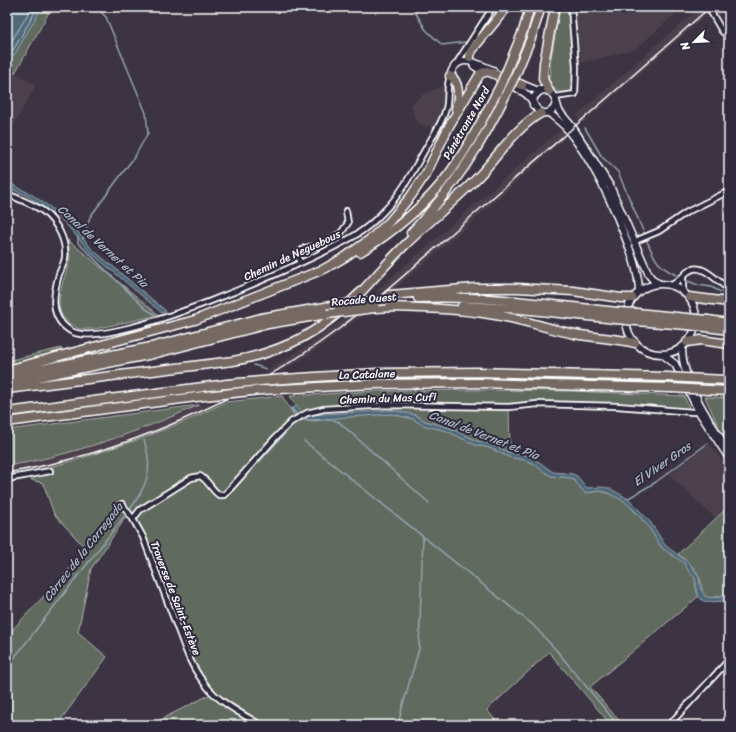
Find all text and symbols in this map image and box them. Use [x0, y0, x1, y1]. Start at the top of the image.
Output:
north arrow [674, 22, 714, 62]
text: N [675, 38, 696, 54]
street label: Pénétrante Nord [438, 82, 496, 163]
water label: Canal de Vernet et Pia [52, 199, 155, 294]
street label: Chemin de Neguebous [241, 224, 345, 286]
street label: Rocade Ouest [331, 287, 398, 312]
street label: La Catalane [338, 364, 396, 385]
street label: Chemin du Mas Cufi [339, 387, 437, 410]
water label: Canal de Vernet et Pia [426, 404, 544, 467]
water label: El Viver Gros [628, 435, 697, 492]
water label: Còrrec de la Corregada [37, 497, 129, 606]
street label: Traverse de Saint-Estève [145, 538, 206, 659]

